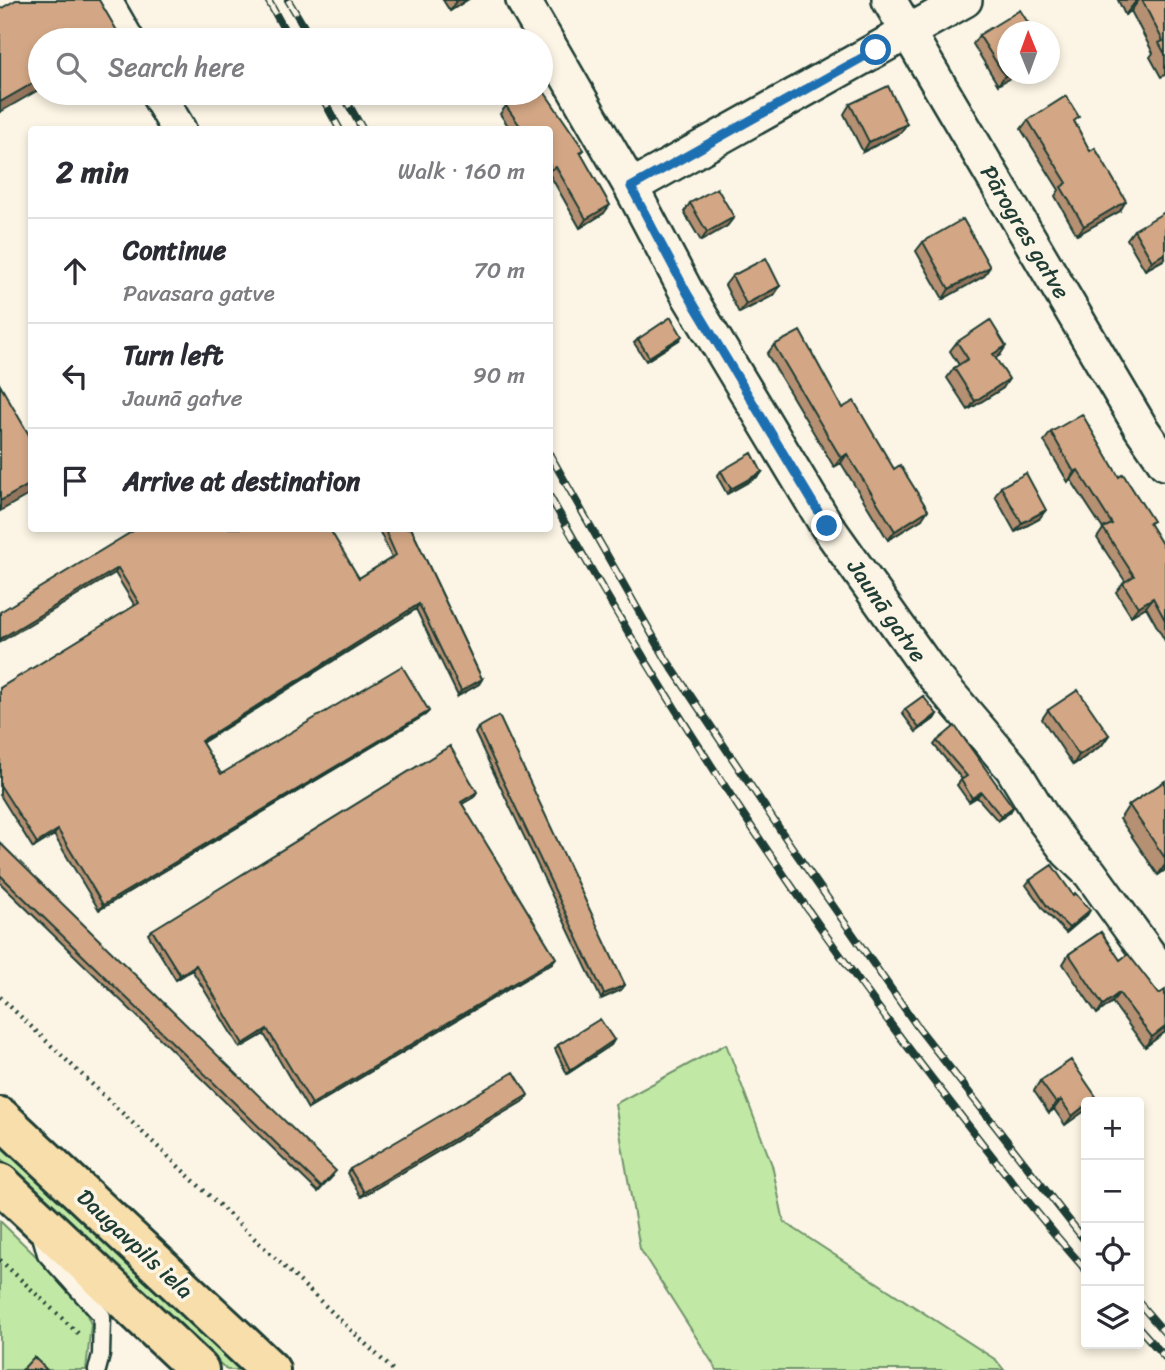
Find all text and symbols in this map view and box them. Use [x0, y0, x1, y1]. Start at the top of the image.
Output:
north arrow [997, 21, 1060, 84]
search box [28, 28, 553, 105]
route start [860, 34, 891, 65]
text: Search here [108, 44, 245, 90]
icon: search [52, 48, 90, 86]
text: 2 min [56, 145, 129, 199]
text: Walk · 160 m [398, 151, 525, 192]
street label: Pārogres gatve [969, 157, 1082, 307]
text: Continue [123, 227, 226, 273]
text: 70 m [474, 250, 525, 291]
icon: ahead [56, 252, 94, 290]
text: Pavasara gatve [123, 273, 275, 314]
text: Turn left [123, 332, 223, 378]
text: 90 m [473, 355, 525, 396]
icon: left [56, 357, 94, 395]
text: Jaunā gatve [123, 378, 243, 419]
text: Arrive at destination [123, 458, 360, 504]
icon: arrive [56, 462, 94, 500]
route end [811, 510, 842, 541]
street label: Jaunā gatve [835, 549, 938, 672]
map controls [1081, 1097, 1144, 1349]
button: + [1081, 1097, 1144, 1160]
button: − [1081, 1160, 1144, 1223]
street label: Daugavpils iela [67, 1178, 203, 1310]
button: locate [1081, 1223, 1144, 1286]
button: layers [1081, 1286, 1144, 1349]

